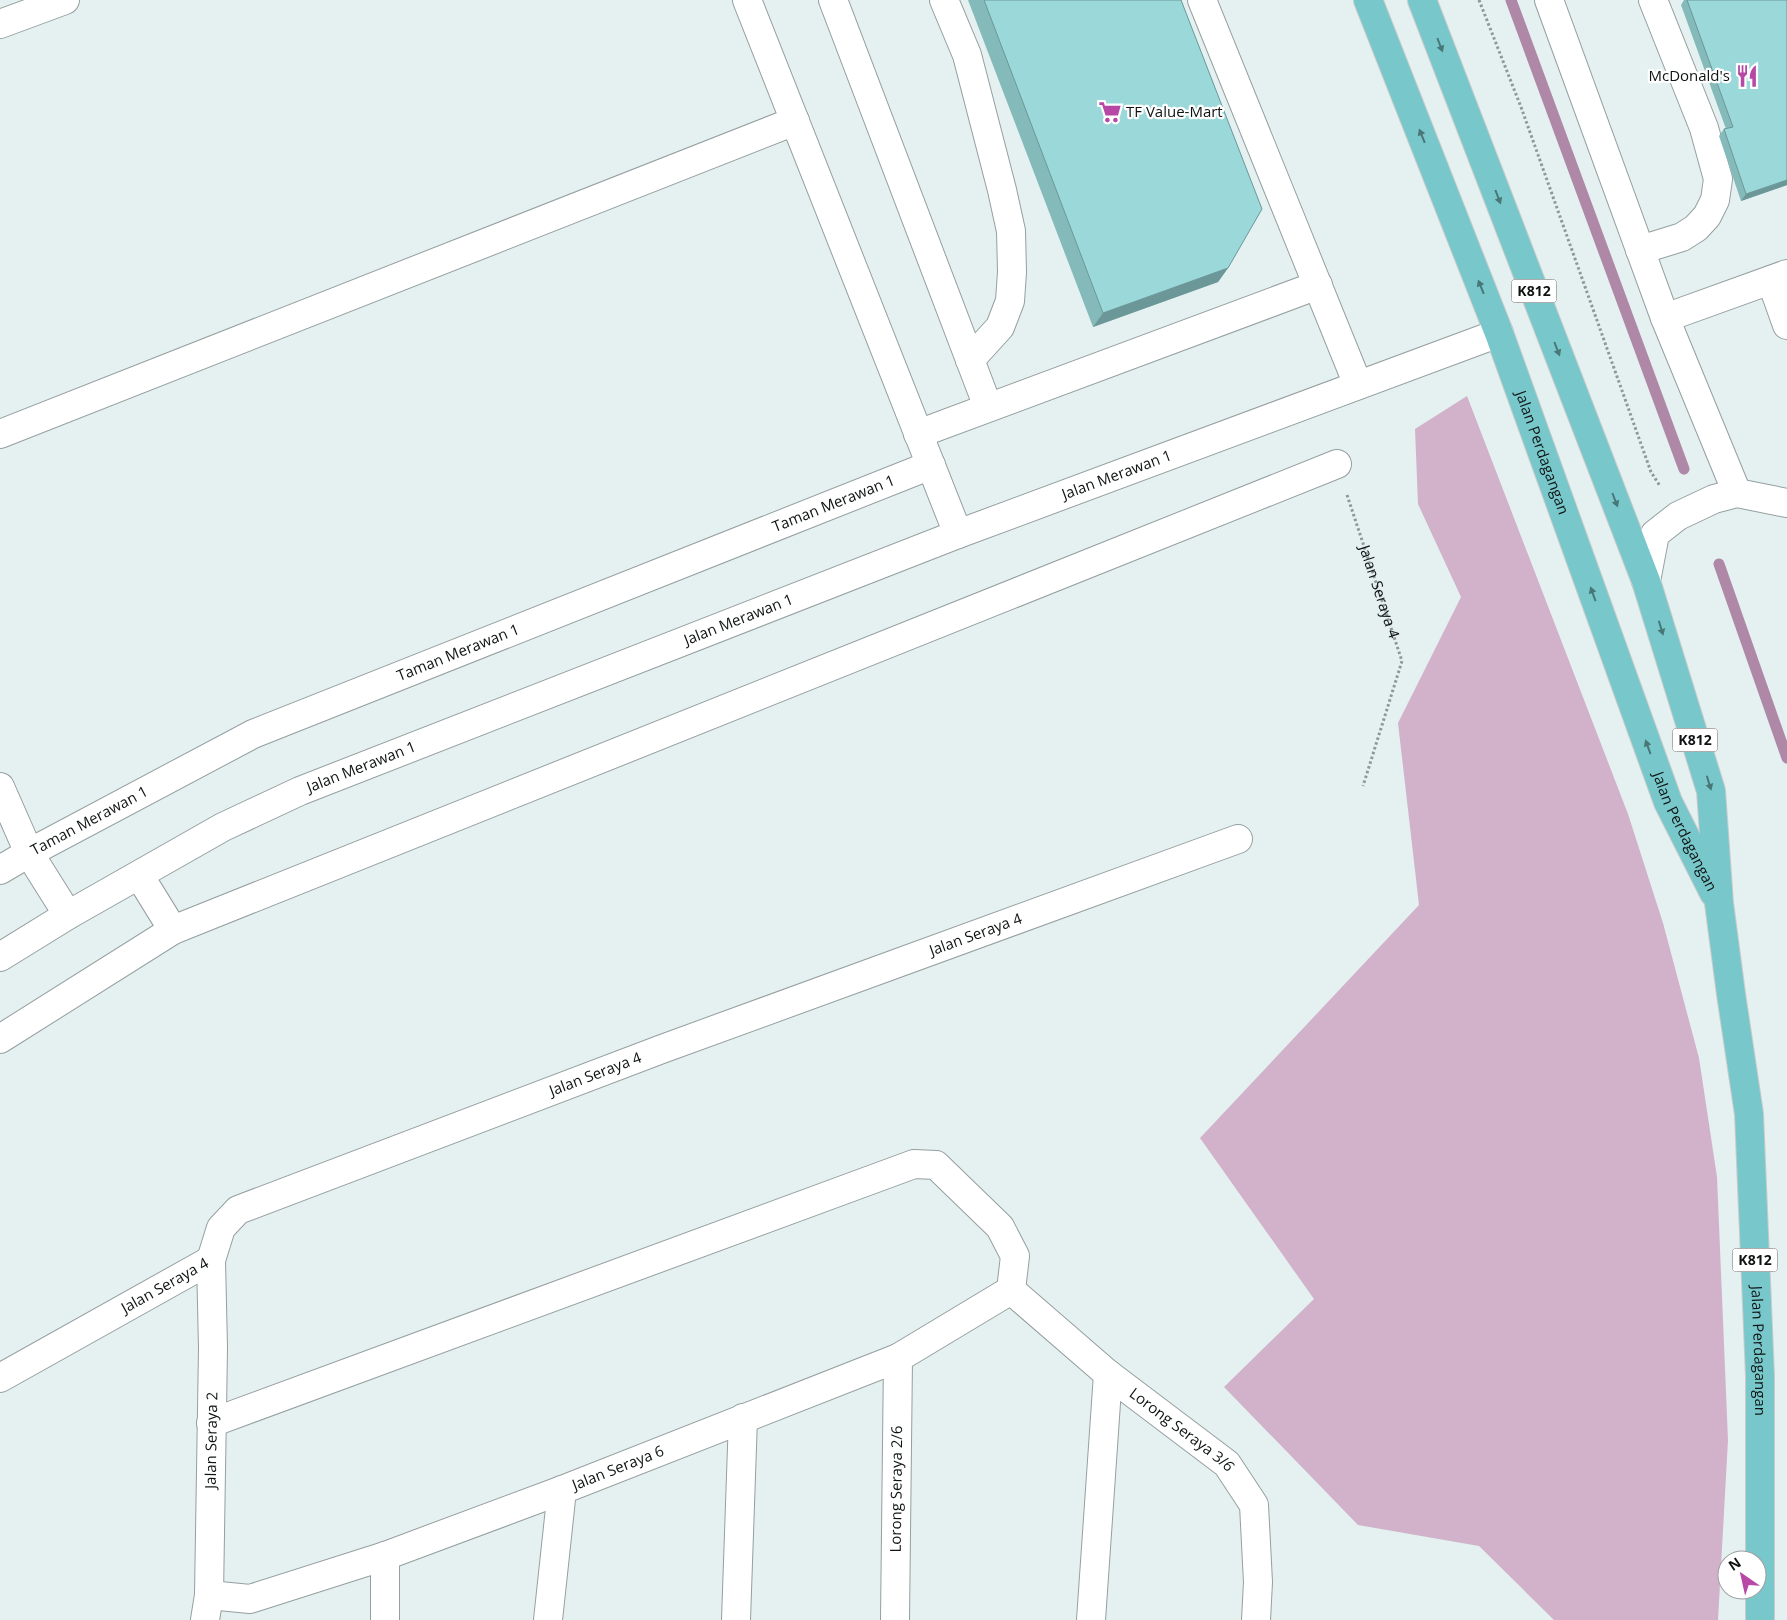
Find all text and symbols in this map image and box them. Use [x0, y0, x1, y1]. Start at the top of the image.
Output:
one-way arrow [1437, 38, 1444, 53]
restaurant icon: McDonald's [1734, 63, 1760, 89]
place label: McDonald's [1648, 65, 1730, 85]
supermarket icon: TF Value-Mart [1097, 99, 1123, 125]
place label: TF Value-Mart [1126, 101, 1223, 121]
one-way arrow [1417, 129, 1425, 144]
one-way arrow [1494, 190, 1502, 205]
one-way arrow [1477, 280, 1484, 295]
road number: K812 [1512, 280, 1556, 302]
one-way arrow [1553, 342, 1561, 356]
street label: Jalan Perdagangan [1511, 386, 1575, 517]
street label: Jalan Merawan 1 [1057, 445, 1174, 504]
street label: Taman Merawan 1 [769, 469, 897, 536]
one-way arrow [1612, 493, 1619, 508]
street label: Jalan Seraya 4 [1355, 540, 1405, 641]
one-way arrow [1589, 587, 1596, 602]
street label: Jalan Merawan 1 [679, 588, 796, 650]
street label: Taman Merawan 1 [394, 618, 522, 685]
one-way arrow [1657, 621, 1665, 636]
road number: K812 [1672, 728, 1718, 752]
street label: Jalan Merawan 1 [302, 736, 418, 797]
one-way arrow [1644, 740, 1651, 755]
street label: Jalan Perdagangan [1648, 767, 1722, 894]
one-way arrow [1705, 776, 1713, 791]
street label: Taman Merawan 1 [27, 781, 151, 859]
street label: Jalan Seraya 4 [924, 908, 1025, 960]
street label: Jalan Seraya 4 [544, 1047, 644, 1101]
road number: K812 [1732, 1248, 1778, 1272]
street label: Jalan Seraya 4 [115, 1252, 212, 1318]
street label: Jalan Perdagangan [1747, 1283, 1771, 1416]
street label: Lorong Seraya 3/6 [1126, 1383, 1240, 1475]
street label: Jalan Seraya 2 [200, 1392, 221, 1491]
street label: Lorong Seraya 2/6 [885, 1425, 906, 1553]
street label: Jalan Seraya 6 [567, 1440, 667, 1495]
north arrow [1717, 1550, 1767, 1600]
text: N [1724, 1553, 1744, 1575]

